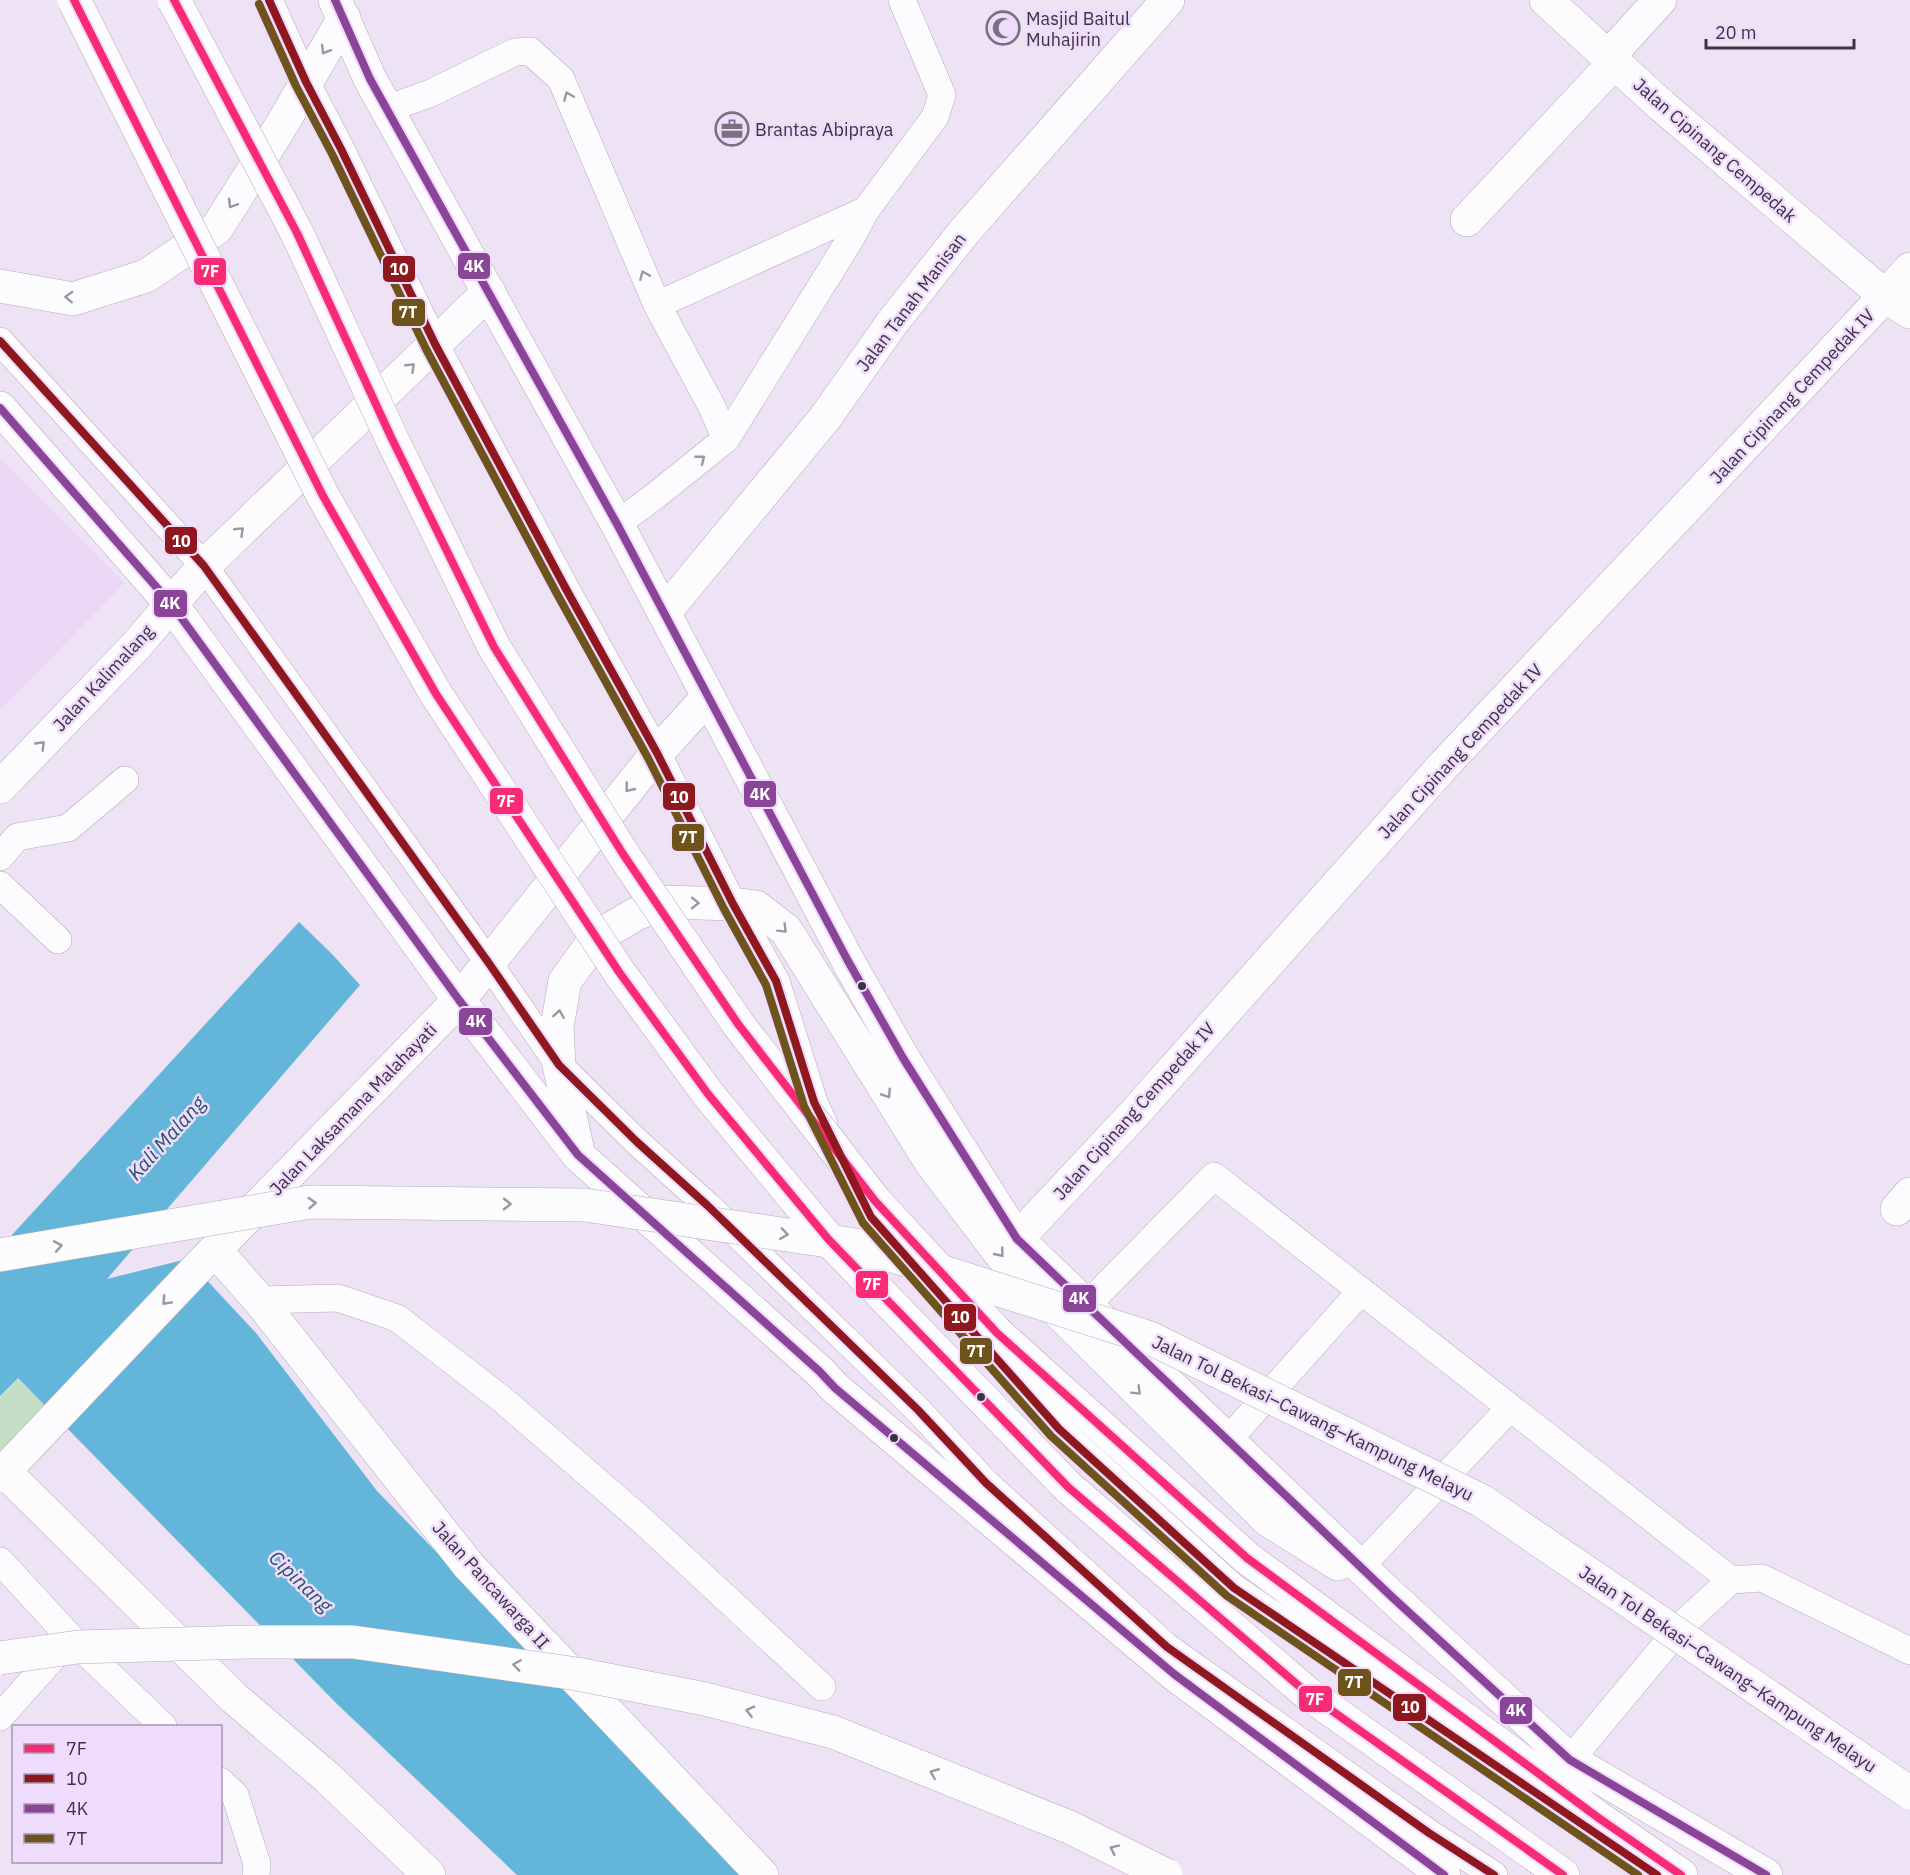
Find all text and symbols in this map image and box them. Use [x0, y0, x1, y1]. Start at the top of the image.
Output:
place label: Masjid Baitul Muhajirin [1026, 7, 1130, 51]
mosque icon: Masjid Baitul Muhajirin [985, 10, 1021, 46]
scale bar [1706, 12, 1854, 50]
text: 20 m [1715, 21, 1757, 44]
one-way arrow [321, 44, 333, 54]
street label: Jalan Cipinang Cempedak [1629, 73, 1802, 228]
one-way arrow [563, 91, 575, 102]
office icon: Brantas Abipraya [714, 111, 750, 147]
place label: Brantas Abipraya [755, 118, 894, 141]
one-way arrow [228, 197, 239, 208]
street label: Jalan Tanah Manisan [851, 228, 971, 376]
line badge: 4K [457, 252, 491, 280]
line badge: 10 [382, 255, 416, 283]
text: 4K [464, 256, 484, 276]
line badge: 7F [193, 257, 227, 286]
text: 10 [389, 259, 409, 279]
text: 7F [201, 261, 219, 281]
one-way arrow [639, 271, 651, 282]
one-way arrow [64, 290, 73, 303]
line badge: 7T [391, 298, 426, 327]
text: 7T [399, 302, 417, 322]
street label: Jalan Cipinang Cempedak IV [1705, 304, 1879, 488]
one-way arrow [404, 363, 415, 374]
one-way arrow [694, 456, 705, 467]
line badge: 10 [164, 526, 198, 555]
one-way arrow [233, 527, 244, 538]
text: 10 [171, 531, 191, 551]
line badge: 4K [153, 589, 188, 618]
text: 4K [160, 593, 180, 613]
street label: Jalan Kalimalang [48, 620, 159, 736]
street label: Jalan Cipinang Cempedak IV [1373, 659, 1547, 843]
one-way arrow [33, 741, 44, 752]
line badge: 4K [743, 780, 777, 808]
one-way arrow [625, 782, 636, 793]
line badge: 10 [662, 782, 696, 811]
text: 4K [750, 784, 770, 804]
line badge: 7F [489, 787, 524, 815]
text: 10 [669, 787, 689, 807]
text: 7F [497, 791, 515, 811]
line badge: 7T [671, 823, 705, 852]
text: 7T [679, 827, 697, 847]
one-way arrow [690, 896, 699, 909]
one-way arrow [776, 923, 787, 933]
unlabelled marker [856, 980, 868, 992]
line badge: 4K [458, 1007, 493, 1036]
one-way arrow [553, 1010, 565, 1019]
text: 4K [466, 1011, 486, 1031]
street label: Jalan Cipinang Cempedak IV [1048, 1017, 1220, 1205]
street label: Jalan Laksamana Malahayati [264, 1018, 442, 1200]
one-way arrow [880, 1087, 891, 1098]
water label: Kali Malang [121, 1090, 211, 1186]
one-way arrow [307, 1197, 317, 1210]
one-way arrow [502, 1198, 511, 1210]
one-way arrow [779, 1228, 788, 1240]
one-way arrow [53, 1240, 62, 1252]
one-way arrow [993, 1246, 1004, 1257]
line badge: 7F [855, 1270, 889, 1299]
text: 7F [863, 1274, 881, 1294]
line badge: 4K [1062, 1284, 1097, 1313]
text: 4K [1069, 1288, 1089, 1308]
one-way arrow [163, 1294, 174, 1305]
line badge: 10 [943, 1303, 977, 1332]
text: 10 [950, 1307, 970, 1327]
street label: Jalan Tol Bekasi–Cawang–Kampung Melayu [1149, 1330, 1477, 1506]
line badge: 7T [959, 1337, 993, 1365]
text: 7T [967, 1341, 985, 1361]
one-way arrow [1129, 1384, 1140, 1395]
unlabelled marker [975, 1391, 987, 1403]
unlabelled marker [888, 1432, 900, 1444]
street label: Jalan Pancawarga II [428, 1516, 554, 1654]
water label: Cipinang [263, 1544, 339, 1619]
street label: Jalan Tol Bekasi–Cawang–Kampung Melayu [1575, 1560, 1881, 1778]
one-way arrow [513, 1660, 522, 1672]
line badge: 7T [1337, 1668, 1372, 1697]
text: 7T [1345, 1672, 1363, 1692]
line badge: 7F [1298, 1685, 1333, 1713]
text: 7F [1306, 1689, 1324, 1709]
line badge: 10 [1392, 1693, 1427, 1722]
line badge: 4K [1499, 1696, 1533, 1725]
text: 10 [1400, 1697, 1420, 1717]
text: 4K [1506, 1700, 1526, 1720]
one-way arrow [745, 1705, 755, 1718]
legend [12, 1725, 222, 1863]
text: 7F [66, 1737, 87, 1760]
text: 10 [66, 1767, 88, 1790]
one-way arrow [929, 1768, 940, 1780]
text: 4K [66, 1797, 89, 1820]
text: 7T [66, 1827, 87, 1850]
one-way arrow [1109, 1845, 1120, 1857]

